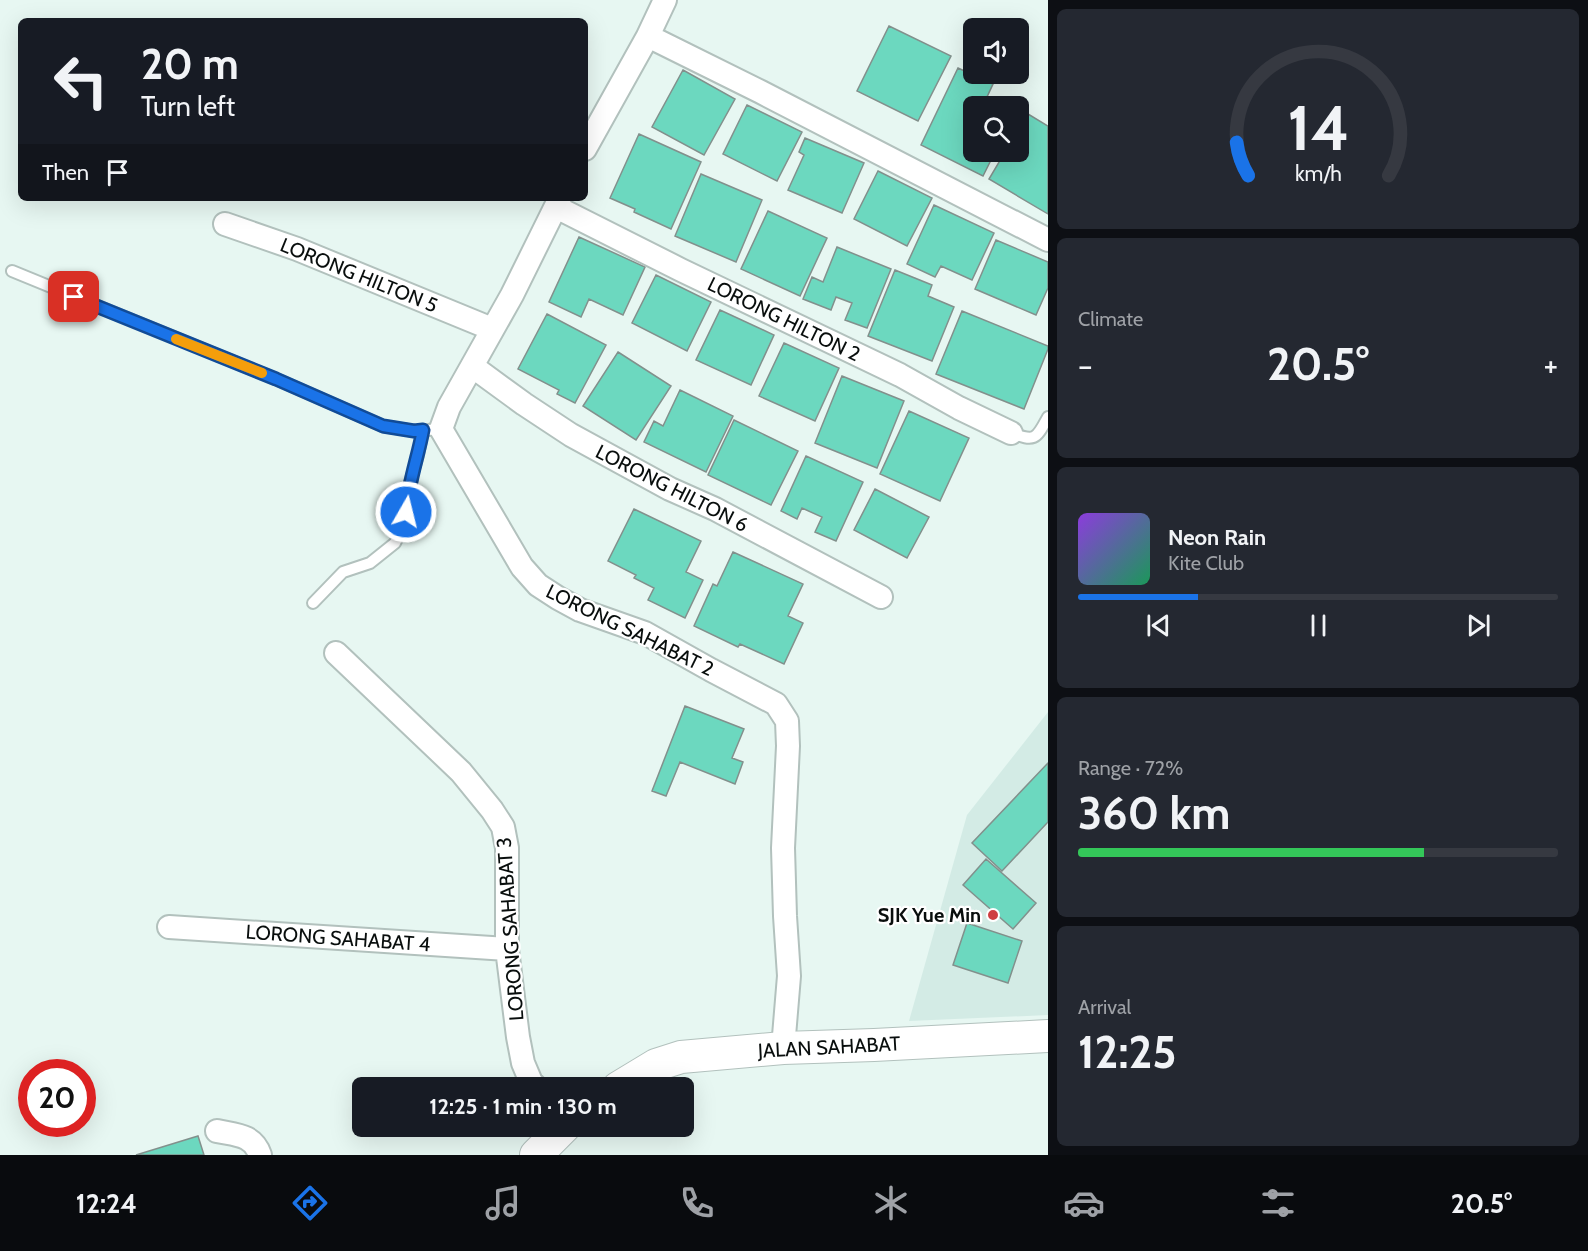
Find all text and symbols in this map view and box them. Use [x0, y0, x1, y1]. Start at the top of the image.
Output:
map controls [963, 18, 1029, 162]
button: sound [963, 18, 1029, 84]
text: 20 m [141, 38, 239, 90]
icon: left [42, 42, 120, 120]
text: Turn left [141, 90, 235, 123]
text: 14 [1287, 90, 1349, 166]
button: search [963, 96, 1029, 162]
icon: arrive [101, 156, 134, 189]
text: Then [42, 159, 89, 186]
text: km/h [1295, 160, 1341, 186]
street label: LORONG HILTON 5 [277, 233, 441, 317]
pin [48, 271, 99, 322]
street label: LORONG HILTON 2 [704, 272, 864, 366]
icon: arrive [57, 280, 90, 313]
text: Climate [1078, 307, 1143, 331]
text: 20.5° [1267, 337, 1369, 391]
text: − [1078, 345, 1093, 385]
text: + [1543, 345, 1558, 385]
street label: LORONG HILTON 6 [592, 439, 752, 537]
position arrow [374, 480, 438, 544]
text: Neon Rain [1168, 524, 1266, 551]
text: Kite Club [1168, 551, 1244, 575]
street label: LORONG SAHABAT 2 [542, 579, 718, 681]
icon: previous [1142, 609, 1175, 642]
icon: pause [1302, 609, 1335, 642]
icon: next [1462, 609, 1495, 642]
text: Range · 72% [1078, 756, 1183, 780]
text: 360 km [1078, 786, 1230, 840]
street label: LORONG SAHABAT 3 [492, 836, 528, 1022]
place label: SJK Yue Min [878, 903, 981, 927]
marker: SJK Yue Min [986, 908, 1000, 922]
street label: LORONG SAHABAT 4 [245, 920, 431, 956]
text: Arrival [1078, 995, 1131, 1019]
text: 12:25 [1078, 1025, 1176, 1079]
street label: JALAN SAHABAT [756, 1031, 901, 1063]
speed limit sign: 20 [18, 1059, 96, 1137]
text: 12:25 · 1 min · 130 m [429, 1093, 617, 1120]
icon: directions [289, 1182, 331, 1224]
icon: music [482, 1182, 524, 1224]
icon: phone [676, 1182, 718, 1224]
icon: climate [870, 1182, 912, 1224]
icon: car [1063, 1182, 1105, 1224]
icon: filters [1257, 1182, 1299, 1224]
text: 12:24 [76, 1187, 137, 1220]
text: 20.5° [1451, 1187, 1512, 1220]

